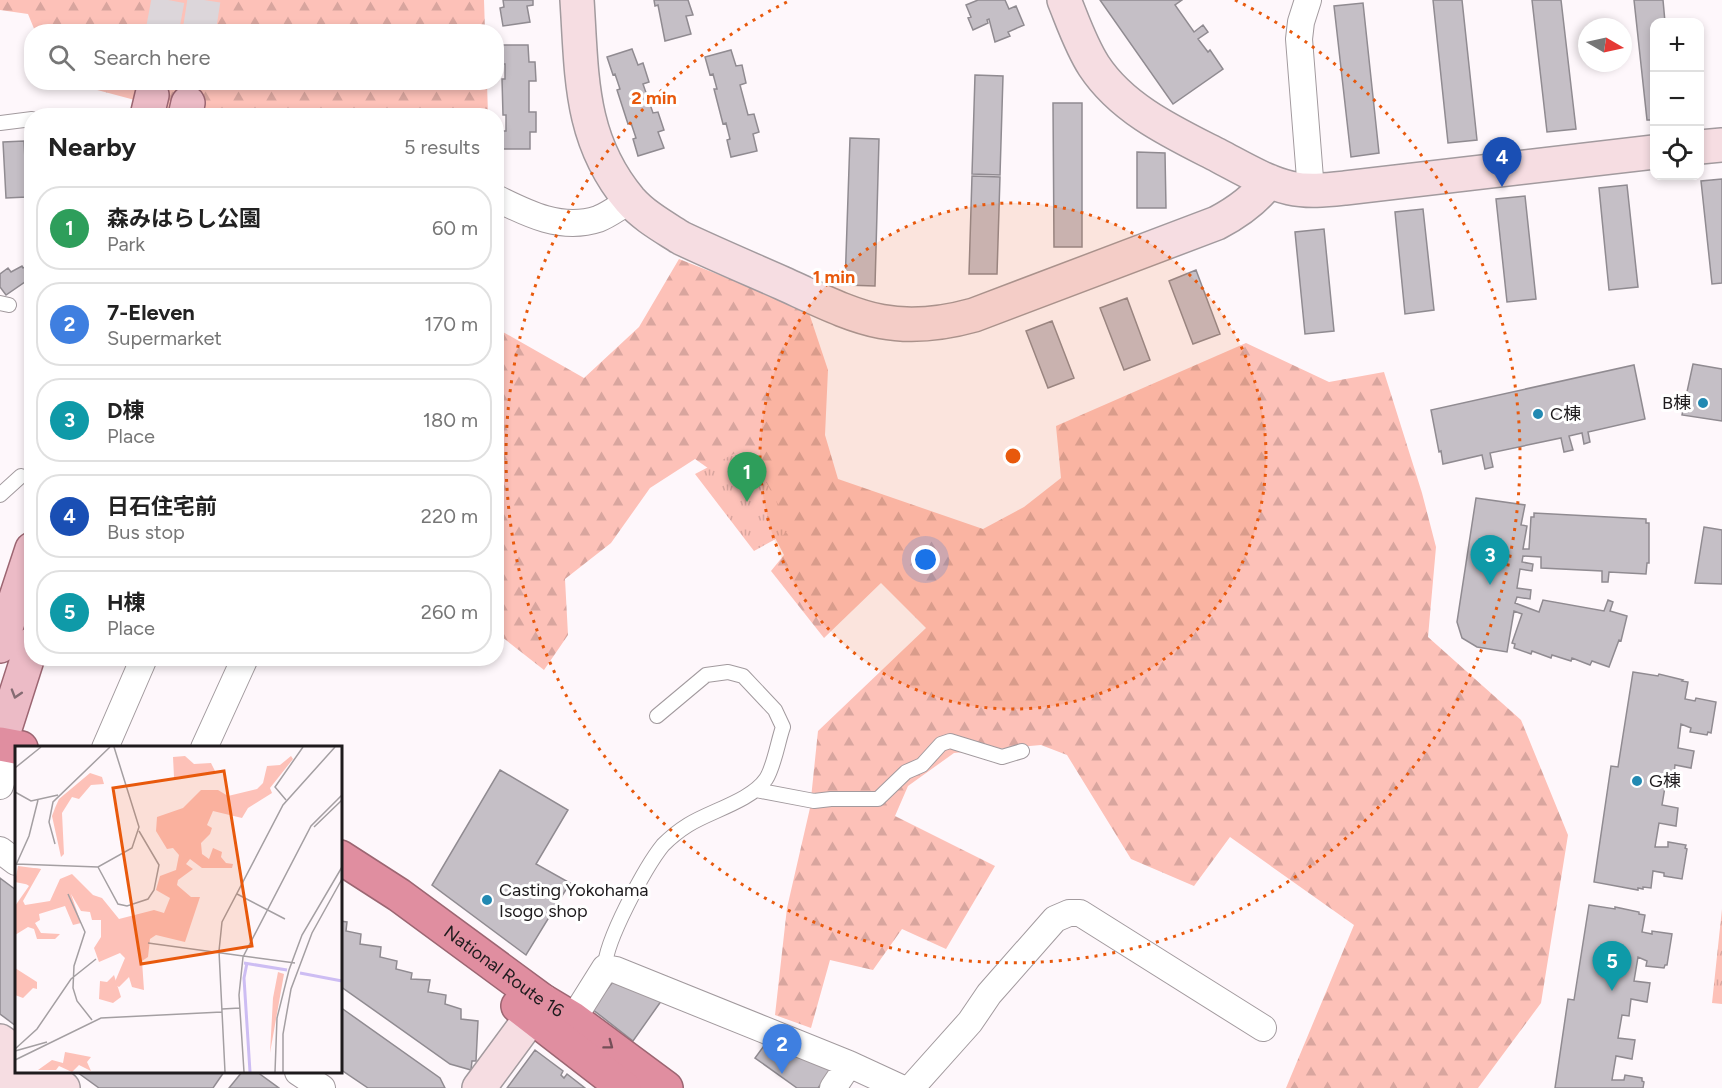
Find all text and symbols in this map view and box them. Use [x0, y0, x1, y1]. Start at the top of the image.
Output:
north arrow [1578, 18, 1632, 72]
map controls [1650, 18, 1704, 180]
button: + [1650, 18, 1704, 72]
search box [24, 24, 504, 90]
icon: search [45, 41, 78, 74]
text: Search here [93, 44, 211, 71]
button: − [1650, 72, 1704, 126]
text: 2 min [631, 87, 677, 109]
button: locate [1650, 126, 1704, 180]
text: Nearby [48, 131, 136, 163]
text: 5 results [404, 135, 480, 159]
pin: 4 [1482, 138, 1522, 187]
text: 森みはらし公園 [107, 205, 261, 232]
text: 1 [65, 216, 74, 240]
text: 60 m [432, 216, 478, 240]
text: Park [107, 232, 145, 256]
text: 1 min [813, 266, 855, 288]
text: 7-Eleven [107, 299, 195, 326]
text: 2 [64, 312, 75, 336]
text: 170 m [424, 312, 478, 336]
text: Supermarket [107, 326, 222, 350]
place label: B棟 [1662, 392, 1691, 414]
marker: B棟 [1696, 396, 1710, 410]
text: D棟 [107, 397, 144, 424]
place label: C棟 [1550, 403, 1581, 425]
marker: C棟 [1531, 407, 1545, 421]
text: 3 [64, 408, 75, 432]
text: 180 m [423, 408, 478, 432]
text: Place [107, 424, 155, 448]
centre of rings [1003, 446, 1023, 466]
pin: 1 [728, 452, 766, 502]
text: 日石住宅前 [107, 493, 217, 520]
text: 4 [63, 504, 76, 528]
text: 220 m [421, 504, 478, 528]
text: Bus stop [107, 520, 185, 544]
pin: 3 [1470, 536, 1510, 585]
your location [911, 545, 940, 574]
text: H棟 [107, 589, 146, 616]
text: 5 [64, 600, 75, 624]
text: 260 m [421, 600, 478, 624]
text: Place [107, 616, 155, 640]
one-way arrow [11, 688, 23, 699]
inset map [15, 746, 342, 1073]
place label: G棟 [1649, 770, 1681, 792]
marker: G棟 [1630, 774, 1644, 788]
place label: Casting Yokohama Isogo shop [499, 879, 649, 922]
marker: Casting Yokohama Isogo shop [480, 893, 494, 907]
street label: National Route 16 [440, 921, 568, 1022]
pin: 5 [1592, 942, 1632, 991]
pin: 2 [762, 1024, 802, 1074]
one-way arrow [602, 1038, 613, 1049]

